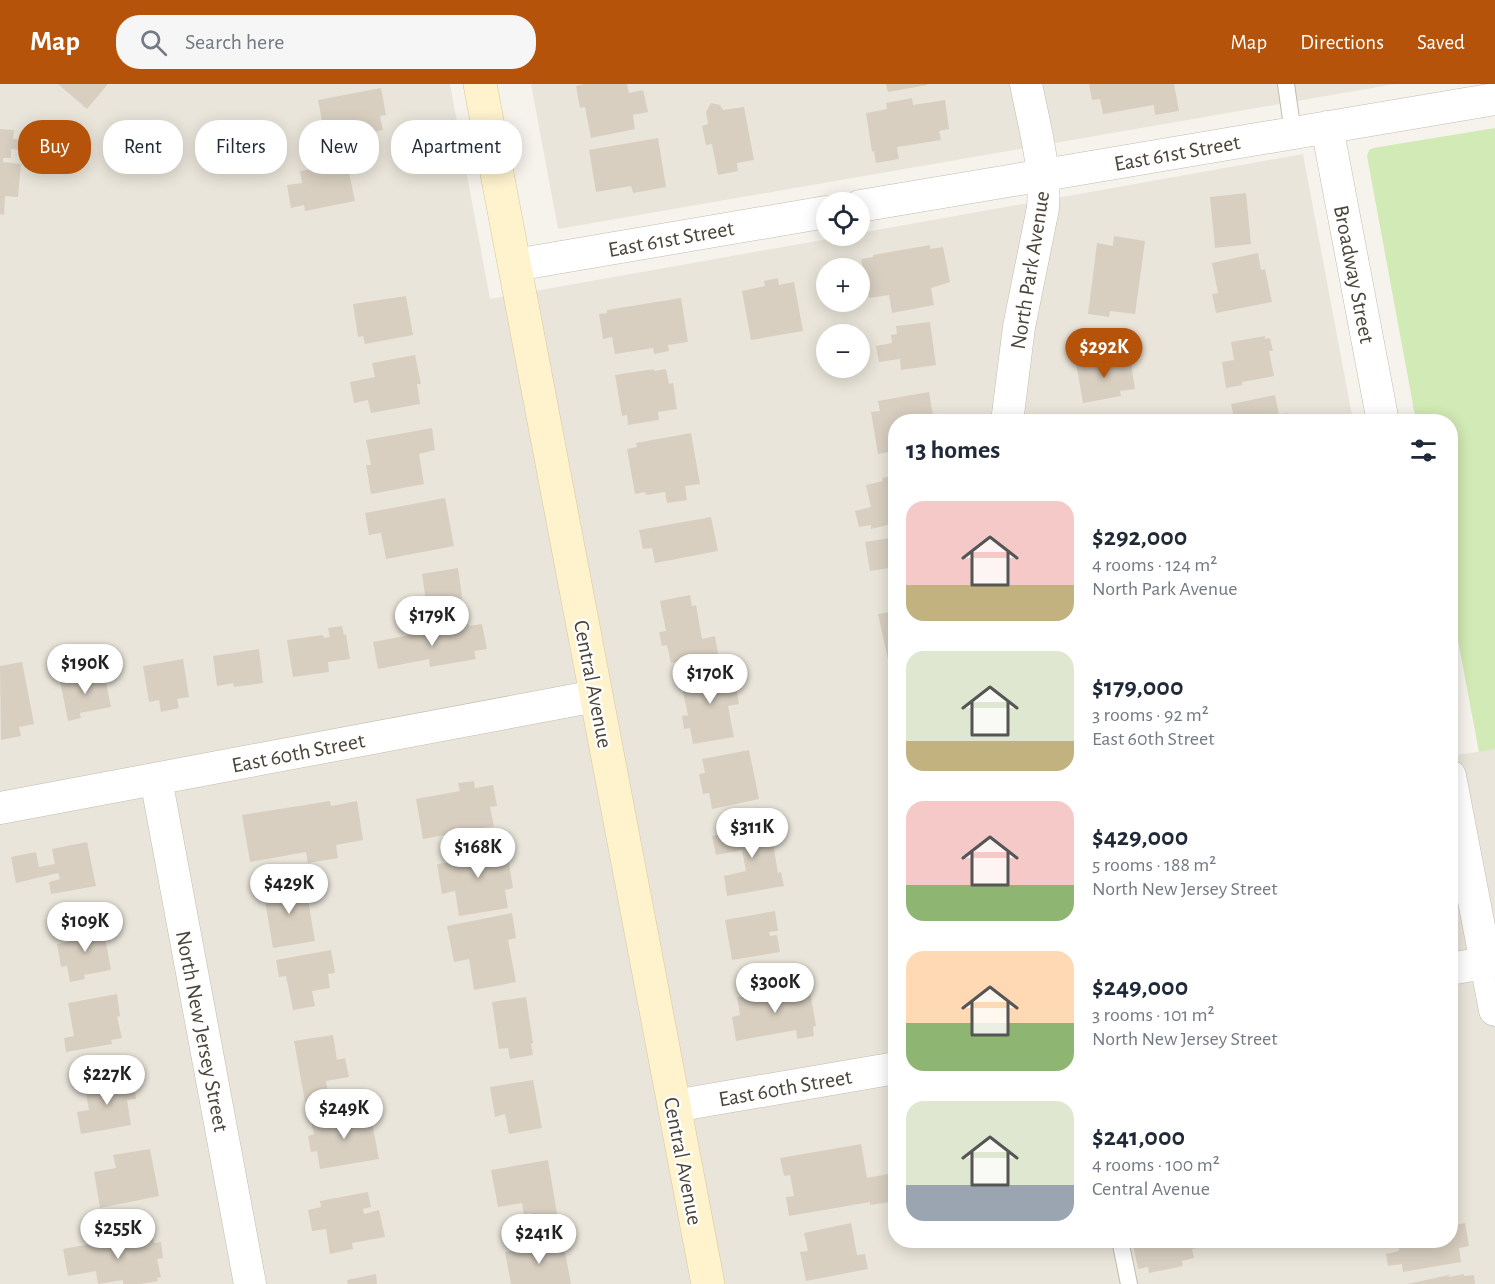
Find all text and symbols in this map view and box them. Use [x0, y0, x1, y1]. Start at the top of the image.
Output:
search box [116, 15, 536, 69]
icon: search [137, 26, 170, 59]
text: Map [30, 28, 80, 56]
text: Search here [185, 31, 284, 53]
text: Map [1231, 32, 1267, 53]
text: Directions [1300, 32, 1384, 53]
text: Saved [1417, 32, 1465, 53]
chip: Buy [18, 120, 91, 174]
chip: Rent [103, 120, 183, 174]
chip: Filters [195, 120, 287, 174]
chip: New [299, 120, 379, 174]
chip: Apartment [391, 120, 522, 174]
street label: East 61st Street [1112, 131, 1242, 175]
street label: North Park Avenue [1007, 189, 1053, 351]
map controls [816, 192, 870, 378]
button: locate [816, 192, 870, 246]
street label: Broadway Street [1330, 203, 1378, 345]
street label: East 61st Street [606, 217, 736, 261]
button: + [816, 258, 870, 312]
button: − [816, 324, 870, 378]
pin: $292K [1062, 328, 1146, 379]
text: $292K [1079, 337, 1129, 357]
icon: filters [1407, 434, 1440, 467]
text: 13 homes [906, 437, 1000, 463]
text: $292,000 [1092, 524, 1187, 550]
icon: home [954, 525, 1026, 597]
text: 4 rooms · 124 m² [1092, 555, 1217, 575]
text: North Park Avenue [1092, 579, 1238, 599]
pin: $179K [390, 596, 474, 647]
text: $179K [409, 605, 455, 625]
street label: Central Avenue [570, 618, 616, 750]
pin: $190K [43, 644, 127, 695]
text: $190K [61, 653, 109, 673]
pin: $170K [668, 654, 752, 705]
text: $170K [687, 663, 733, 683]
text: $179,000 [1092, 674, 1183, 700]
icon: home [954, 675, 1026, 747]
text: 3 rooms · 92 m² [1092, 705, 1209, 725]
street label: East 60th Street [230, 729, 367, 777]
text: East 60th Street [1092, 729, 1215, 749]
pin: $311K [710, 808, 794, 859]
text: $311K [730, 817, 774, 837]
text: $429,000 [1092, 824, 1188, 850]
icon: home [954, 825, 1026, 897]
pin: $168K [436, 828, 520, 879]
text: $168K [454, 837, 502, 857]
text: 5 rooms · 188 m² [1092, 855, 1216, 875]
pin: $429K [247, 864, 331, 915]
text: $429K [264, 873, 314, 893]
text: North New Jersey Street [1092, 879, 1278, 899]
pin: $109K [43, 902, 127, 953]
text: $109K [61, 911, 109, 931]
street label: North New Jersey Street [172, 929, 232, 1134]
pin: $300K [733, 963, 817, 1014]
text: $300K [750, 972, 800, 992]
text: $249,000 [1092, 974, 1188, 1000]
icon: home [954, 975, 1026, 1047]
text: 3 rooms · 101 m² [1092, 1005, 1215, 1025]
text: North New Jersey Street [1092, 1029, 1278, 1049]
pin: $227K [65, 1055, 149, 1106]
text: $227K [83, 1064, 131, 1084]
street label: East 60th Street [717, 1065, 854, 1111]
pin: $249K [302, 1089, 386, 1140]
street label: Central Avenue [660, 1095, 706, 1227]
text: $249K [319, 1098, 369, 1118]
text: $241,000 [1092, 1124, 1185, 1150]
icon: home [954, 1125, 1026, 1197]
text: 4 rooms · 100 m² [1092, 1155, 1220, 1175]
text: Central Avenue [1092, 1179, 1210, 1199]
pin: $255K [76, 1209, 160, 1260]
pin: $241K [497, 1214, 581, 1265]
text: $255K [94, 1218, 142, 1238]
text: $241K [515, 1223, 563, 1243]

